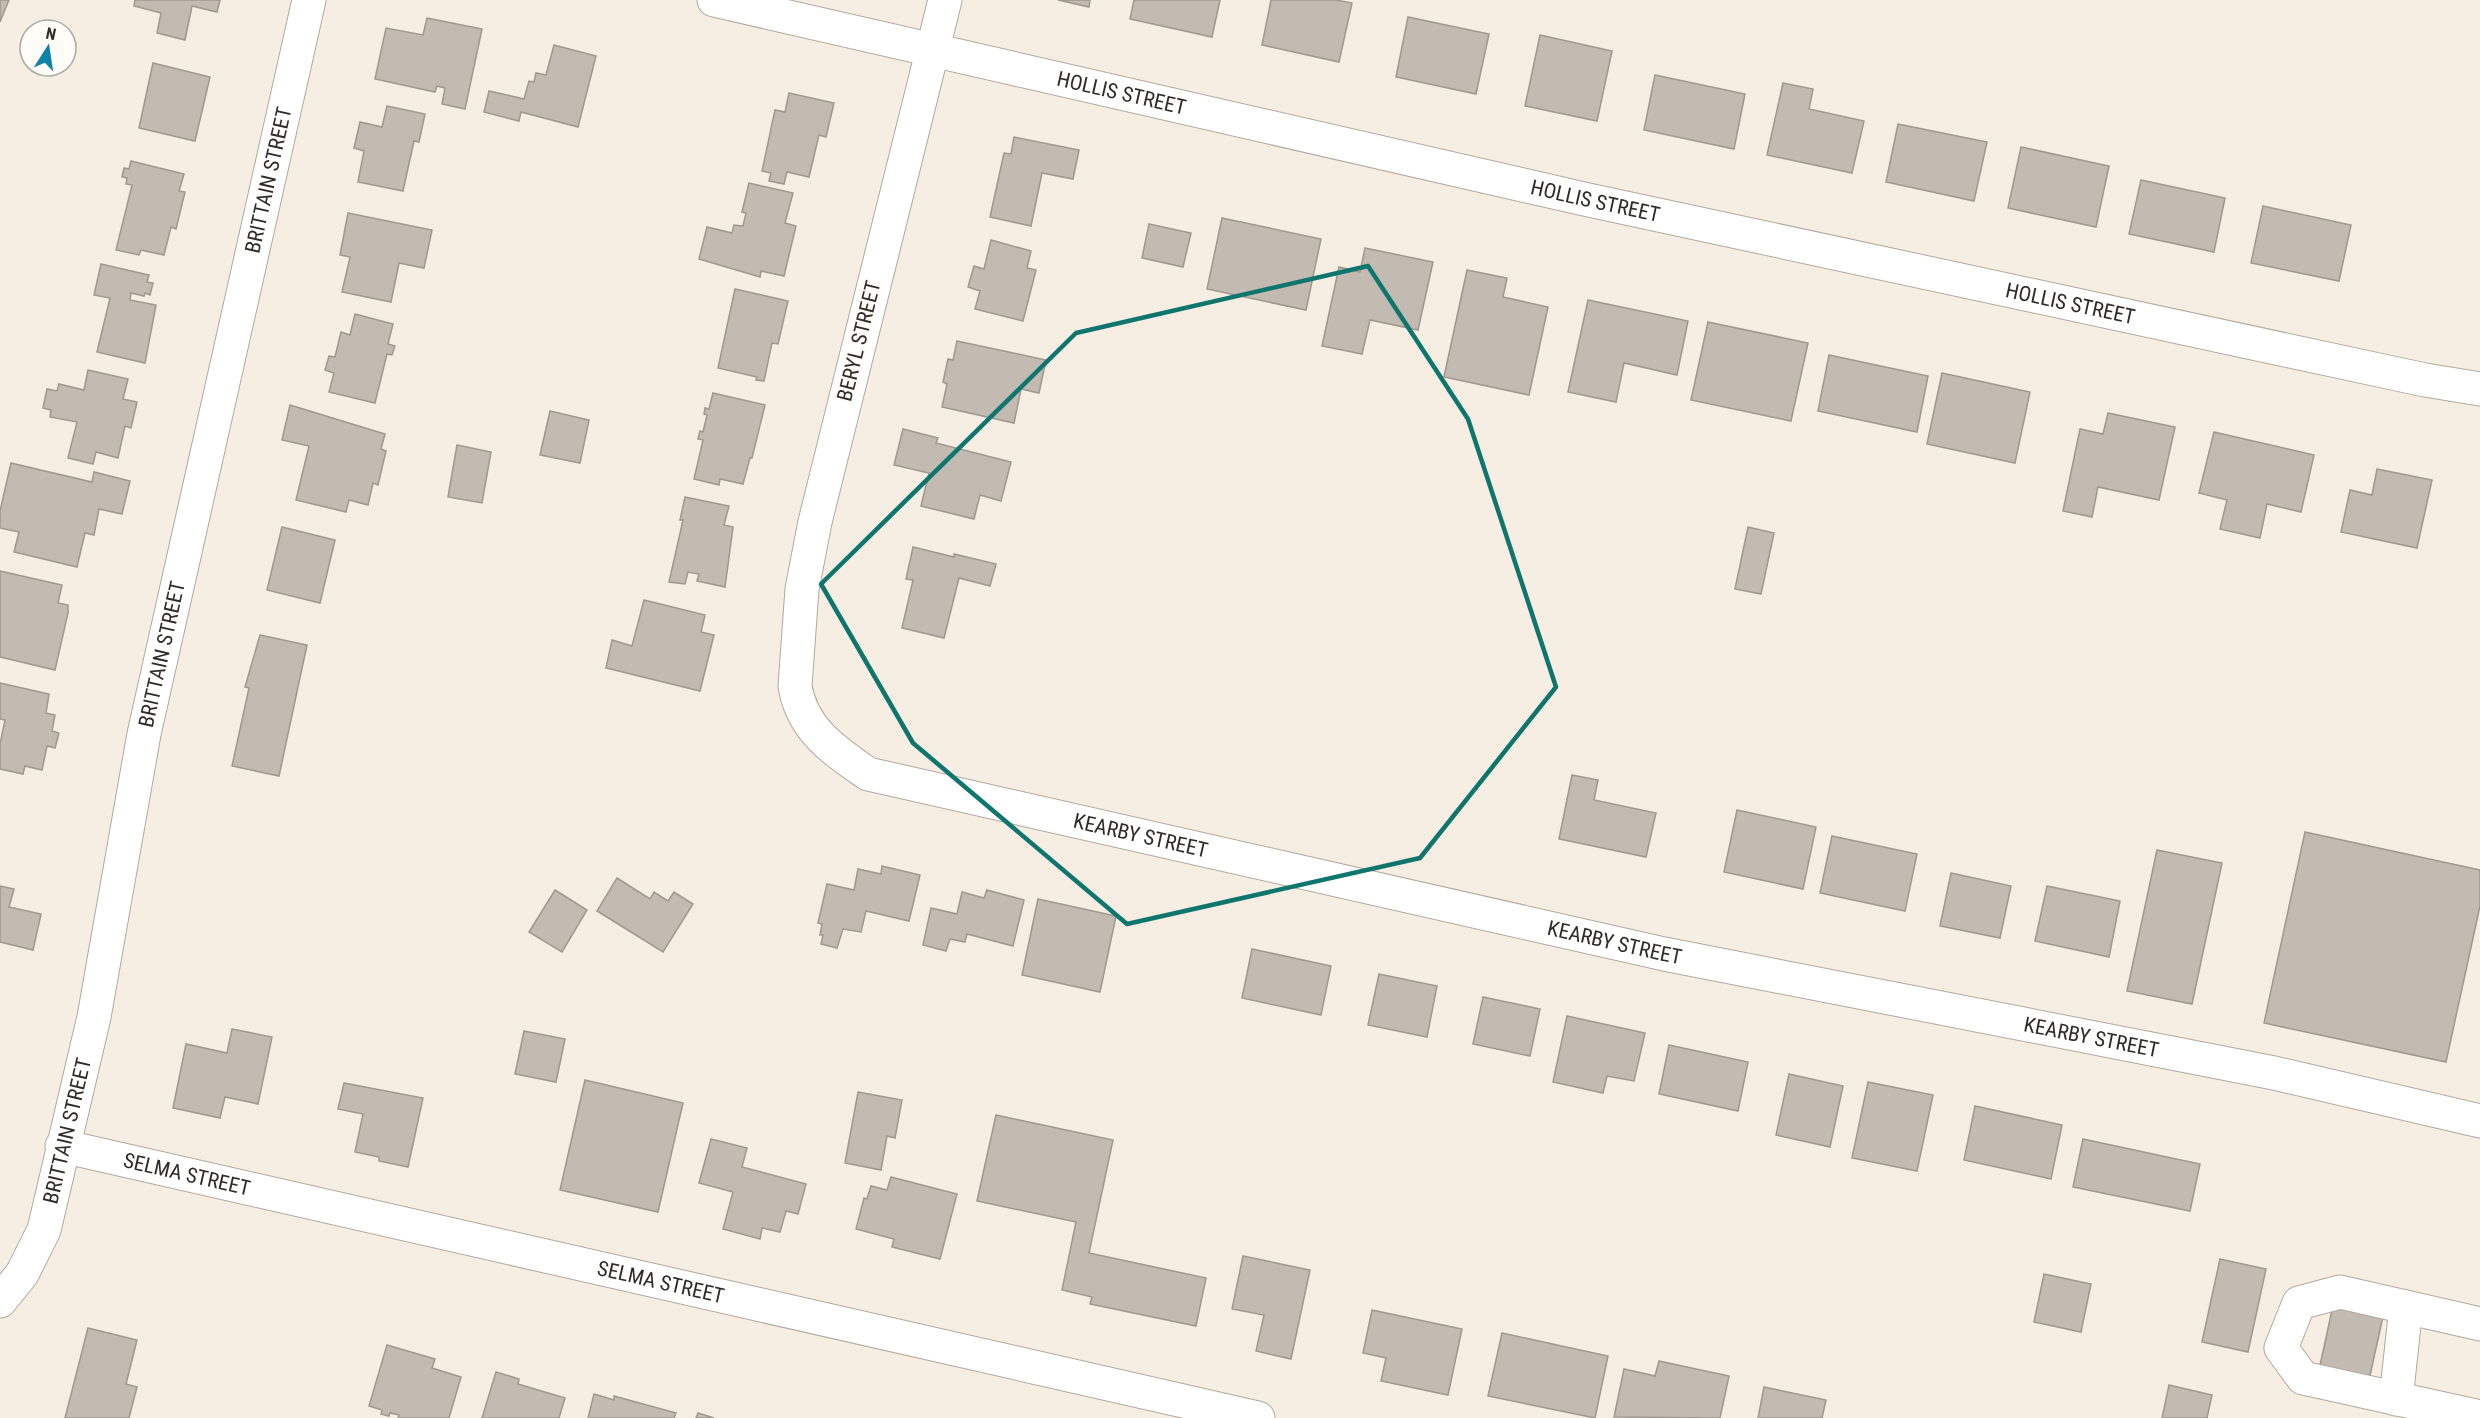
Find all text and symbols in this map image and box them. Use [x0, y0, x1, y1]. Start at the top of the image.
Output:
north arrow [18, 18, 78, 78]
text: N [44, 24, 58, 44]
street label: HOLLIS STREET [1055, 67, 1188, 120]
street label: BRITTAIN STREET [240, 105, 297, 255]
street label: HOLLIS STREET [1528, 175, 1662, 227]
street label: BERYL STREET [832, 278, 886, 404]
street label: HOLLIS STREET [2004, 278, 2137, 329]
street label: BRITTAIN STREET [134, 579, 190, 730]
street label: KEARBY STREET [1071, 809, 1210, 862]
street label: KEARBY STREET [1545, 916, 1684, 969]
street label: KEARBY STREET [2022, 1012, 2161, 1062]
street label: BRITTAIN STREET [39, 1055, 96, 1206]
street label: SELMA STREET [121, 1148, 253, 1200]
street label: SELMA STREET [595, 1256, 727, 1308]

